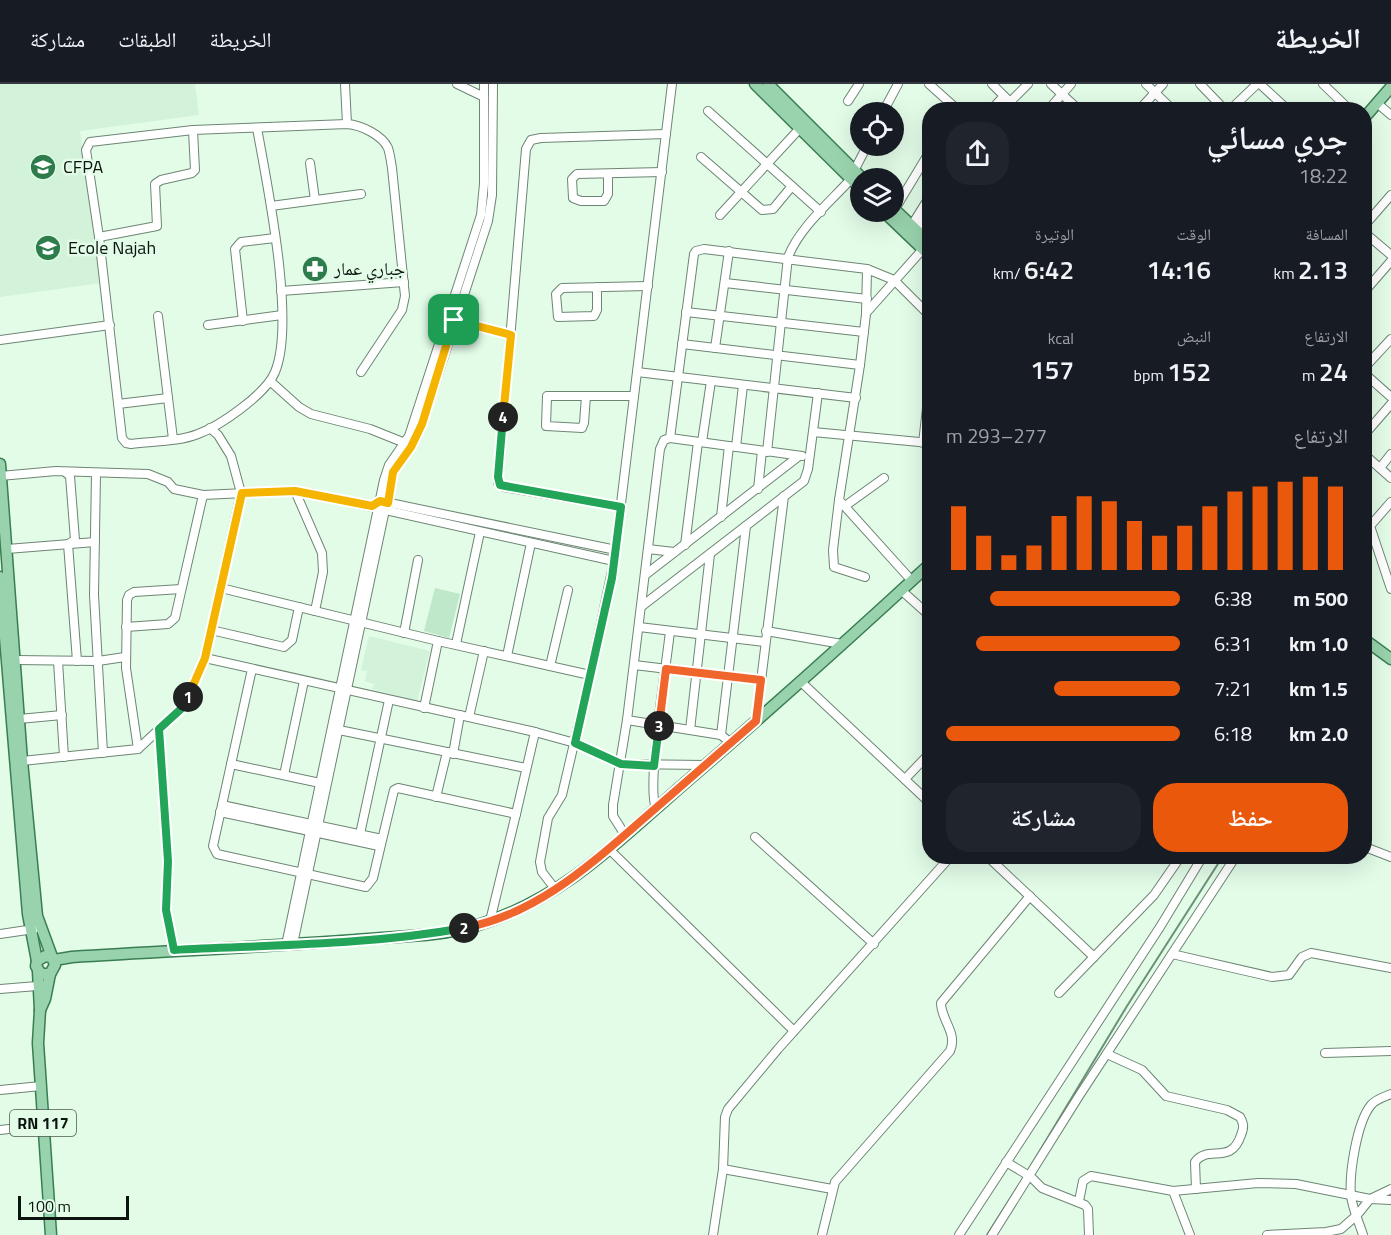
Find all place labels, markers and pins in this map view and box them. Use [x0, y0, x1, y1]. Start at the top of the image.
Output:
school or university icon: CFPA [28, 152, 58, 182]
place label: CFPA [63, 153, 103, 180]
school or university icon: Ecole Najah [33, 233, 63, 263]
place label: Ecole Najah [68, 234, 156, 261]
pharmacy icon: جباري عمار [300, 254, 330, 284]
place label: جباري عمار [333, 255, 405, 284]
pin [428, 294, 479, 345]
pin: 4 [488, 402, 518, 432]
pin: 1 [173, 682, 203, 712]
pin: 3 [644, 711, 674, 741]
pin: 2 [449, 913, 479, 943]

